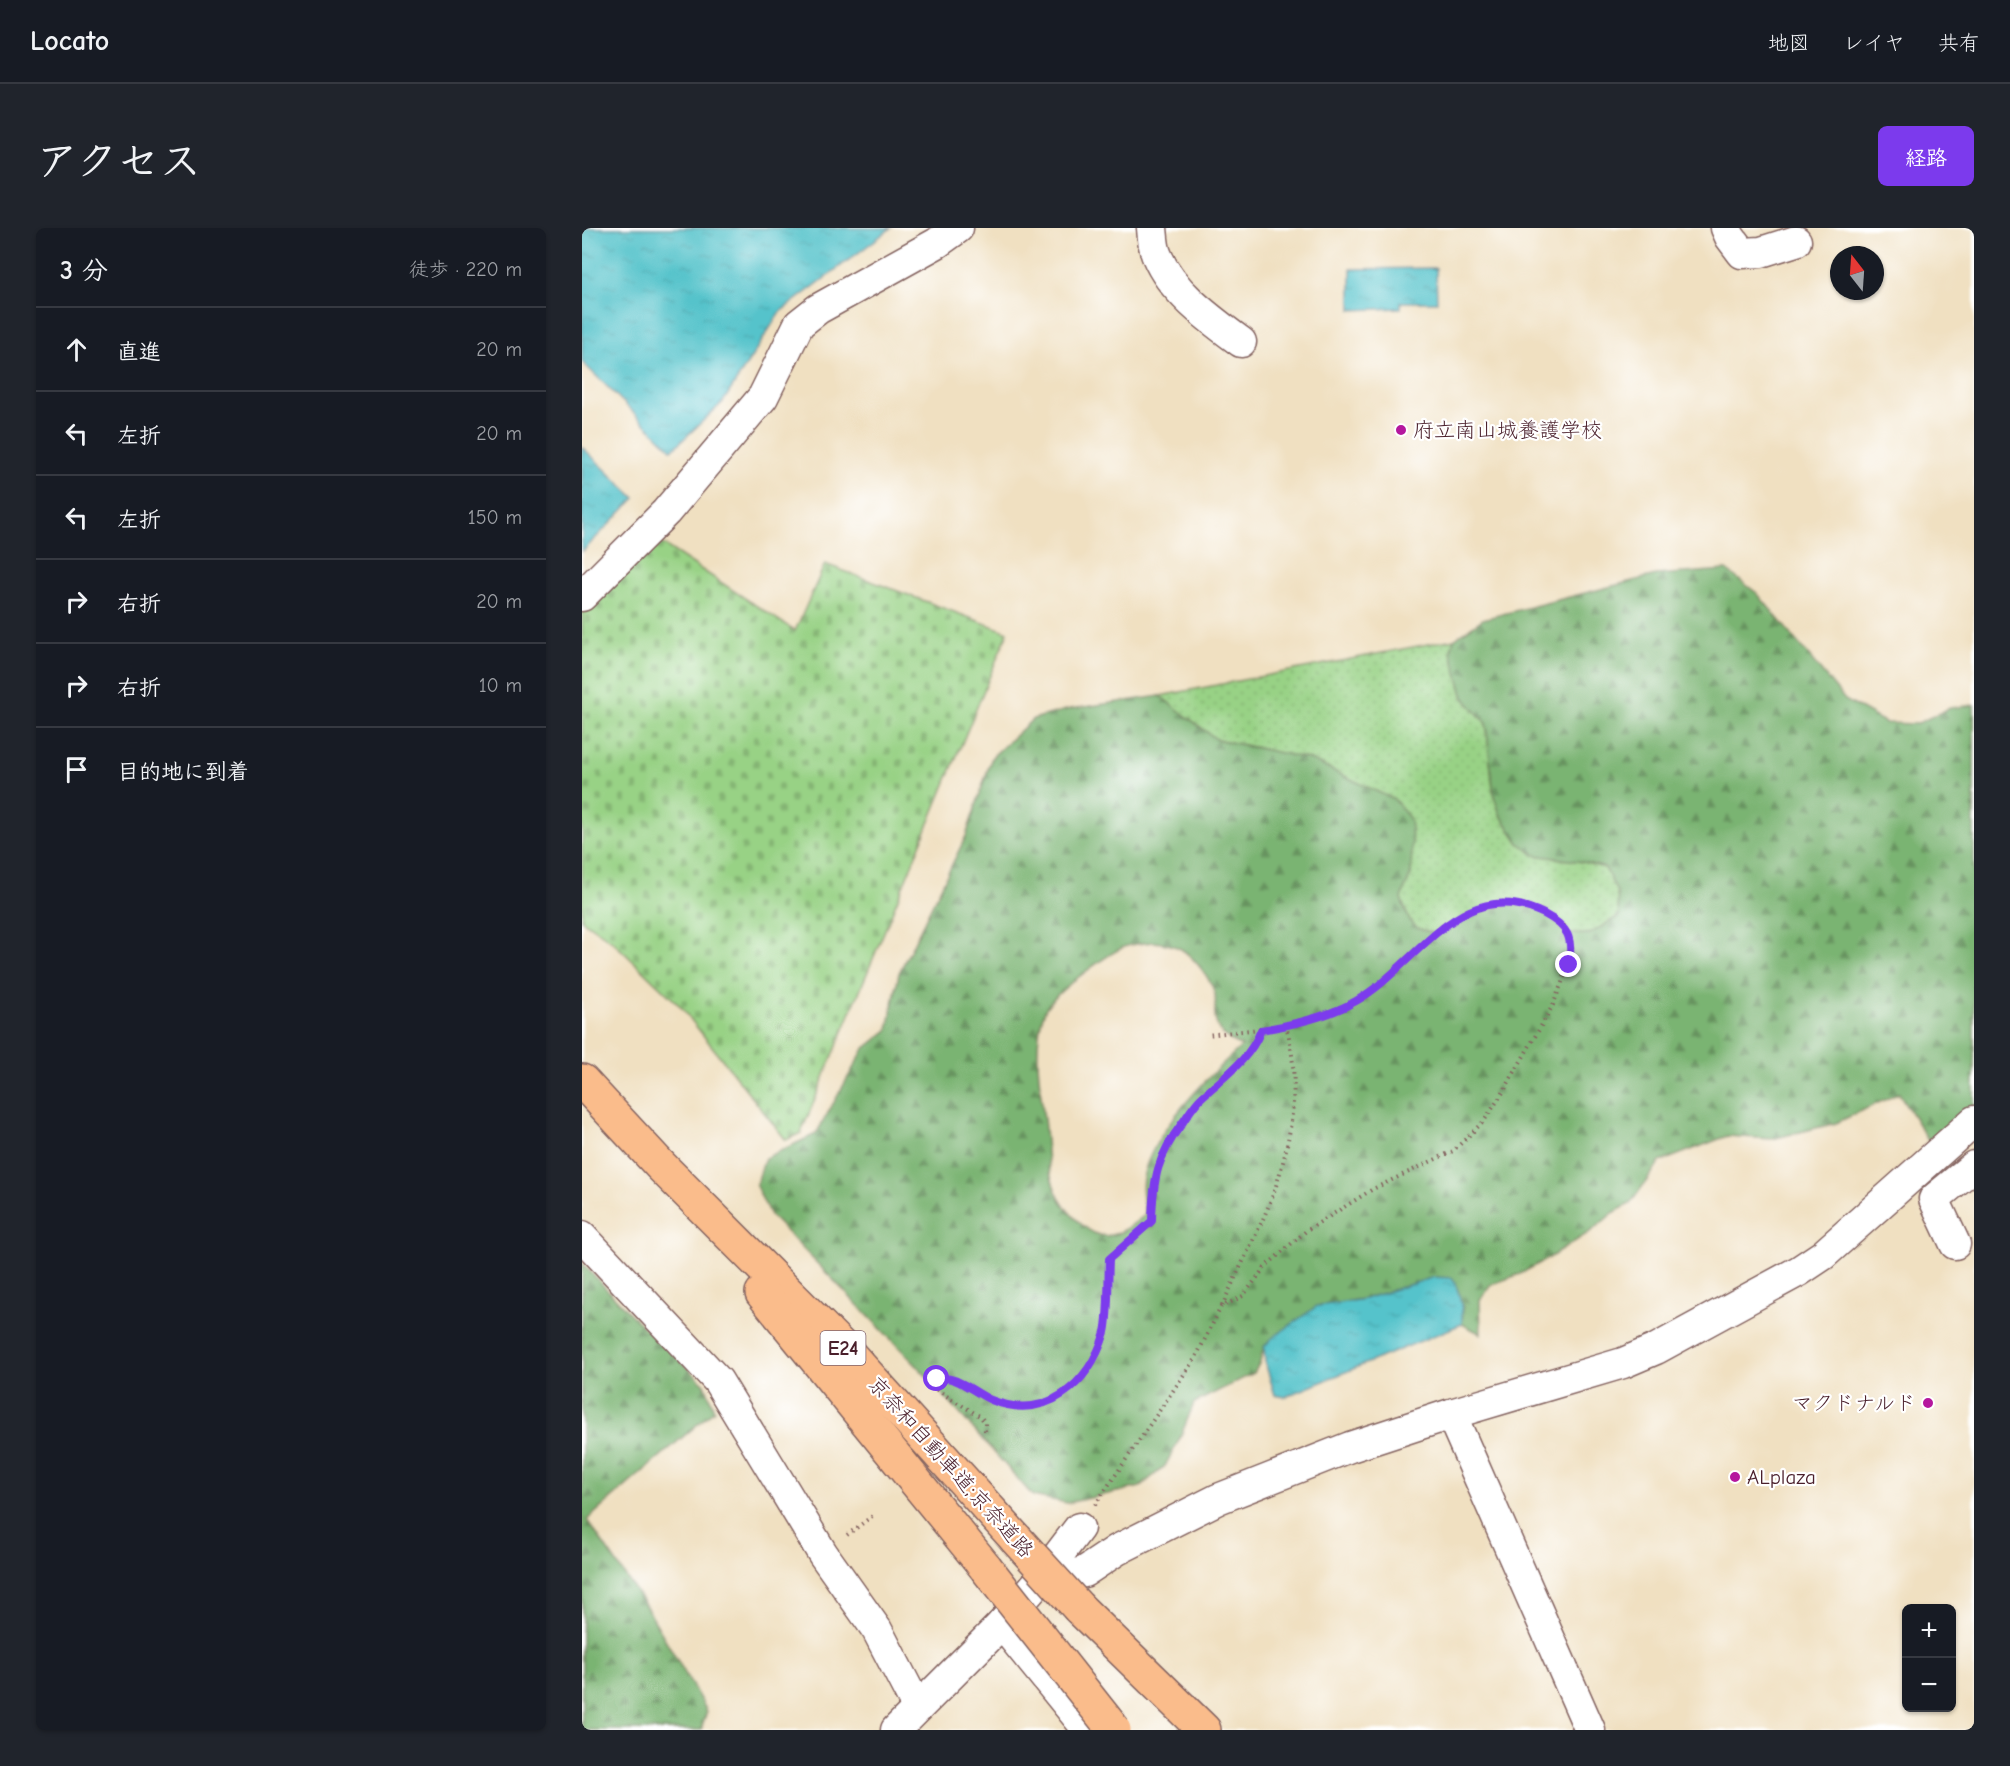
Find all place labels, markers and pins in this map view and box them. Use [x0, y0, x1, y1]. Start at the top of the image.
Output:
place label: 府立南山城養護学校 [1413, 418, 1602, 442]
marker: 府立南山城養護学校 [1394, 423, 1408, 437]
place label: マクドナルド [1792, 1391, 1916, 1415]
marker: マクドナルド [1921, 1396, 1935, 1410]
place label: ALplaza [1747, 1465, 1816, 1489]
marker: ALplaza [1728, 1470, 1742, 1484]

